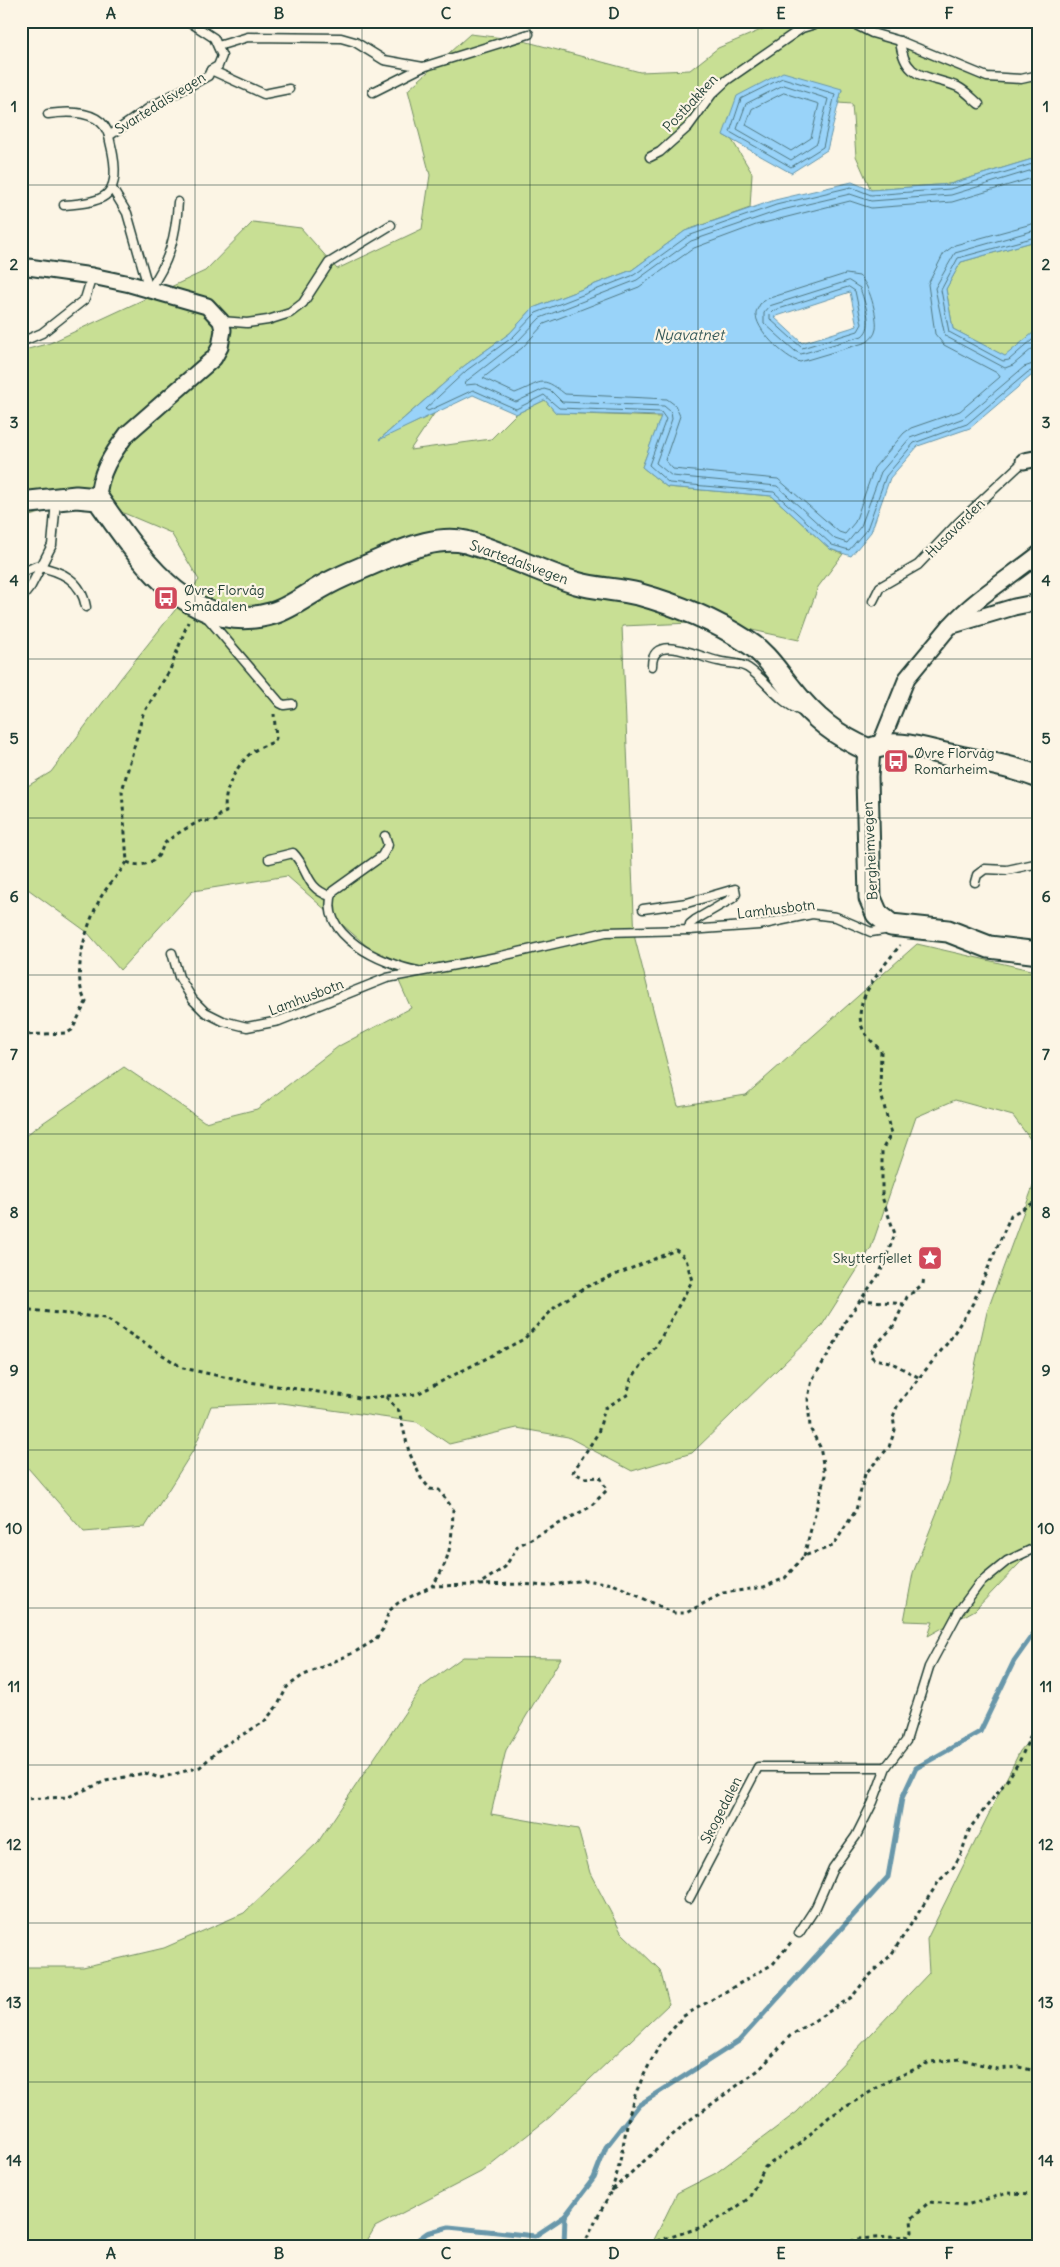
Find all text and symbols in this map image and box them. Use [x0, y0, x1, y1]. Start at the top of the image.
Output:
text: A [106, 3, 116, 23]
text: B [274, 3, 285, 23]
text: C [441, 3, 452, 23]
text: D [608, 3, 620, 23]
text: E [776, 3, 786, 23]
text: F [944, 3, 954, 23]
street label: Svartedalsvegen [111, 68, 209, 138]
street label: Postbakken [659, 70, 721, 136]
text: 1 [11, 96, 17, 116]
text: 1 [1043, 96, 1049, 116]
text: 2 [10, 254, 19, 274]
text: 2 [1042, 254, 1051, 274]
water label: Nyavatnet [654, 325, 726, 344]
text: 3 [9, 412, 19, 432]
text: 3 [1041, 412, 1051, 432]
street label: Husavarden [922, 495, 988, 561]
street label: Svartedalsvegen [467, 536, 571, 588]
text: 4 [9, 570, 19, 590]
text: 4 [1041, 570, 1051, 590]
place label: Øvre Florvåg Smådalen [184, 581, 265, 615]
bus stop icon: Øvre Florvåg Smådalen [153, 585, 179, 611]
text: 5 [9, 728, 19, 748]
text: 5 [1041, 728, 1051, 748]
place label: Øvre Florvåg Romarheim [914, 744, 995, 778]
bus stop icon: Øvre Florvåg Romarheim [883, 748, 909, 774]
street label: Bergheimvegen [858, 801, 882, 901]
text: 6 [9, 886, 19, 906]
text: 6 [1041, 886, 1051, 906]
street label: Lamhusbotn [736, 895, 816, 923]
street label: Lamhusbotn [266, 975, 346, 1019]
text: 7 [10, 1044, 18, 1064]
text: 7 [1042, 1044, 1050, 1064]
text: 8 [9, 1202, 19, 1222]
text: 8 [1041, 1202, 1051, 1222]
place icon: Skytterfjellet [917, 1245, 943, 1271]
place label: Skytterfjellet [833, 1249, 912, 1267]
text: 9 [9, 1360, 19, 1380]
text: 9 [1041, 1360, 1051, 1380]
text: 10 [6, 1518, 22, 1538]
text: 10 [1038, 1518, 1054, 1538]
text: 11 [8, 1676, 20, 1696]
text: 11 [1040, 1676, 1052, 1696]
street label: Skogedalen [696, 1773, 746, 1847]
text: 12 [6, 1834, 22, 1854]
text: 12 [1038, 1834, 1054, 1854]
text: 13 [6, 1992, 22, 2012]
text: 13 [1038, 1992, 1054, 2012]
text: 14 [6, 2150, 22, 2170]
text: 14 [1038, 2150, 1054, 2170]
text: A [106, 2243, 116, 2263]
text: B [274, 2243, 285, 2263]
text: C [441, 2243, 452, 2263]
text: D [608, 2243, 620, 2263]
text: E [776, 2243, 786, 2263]
text: F [944, 2243, 954, 2263]

